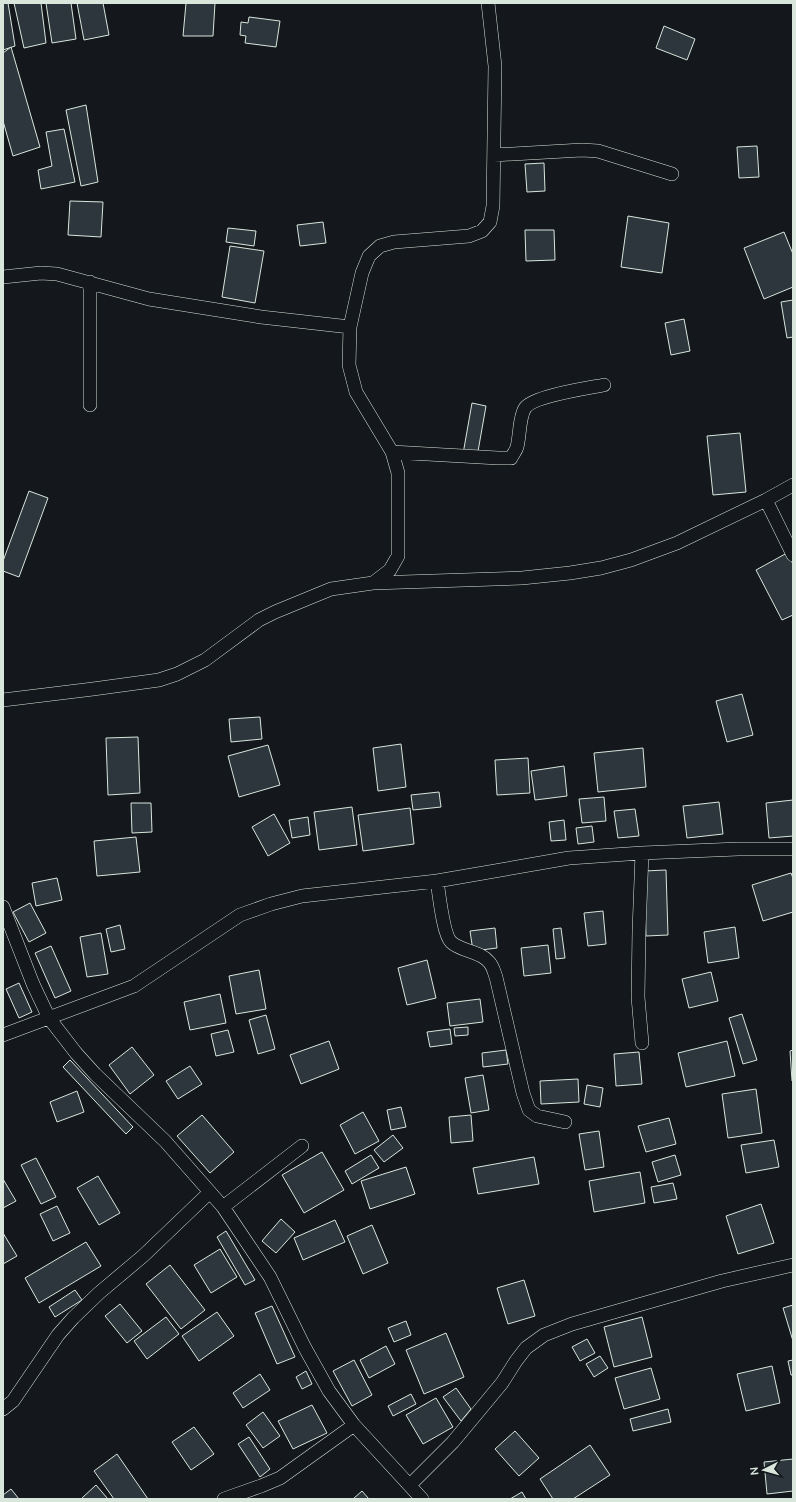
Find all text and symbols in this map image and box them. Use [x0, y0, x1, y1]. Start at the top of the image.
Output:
north arrow [744, 1450, 784, 1490]
text: N [747, 1466, 762, 1476]

